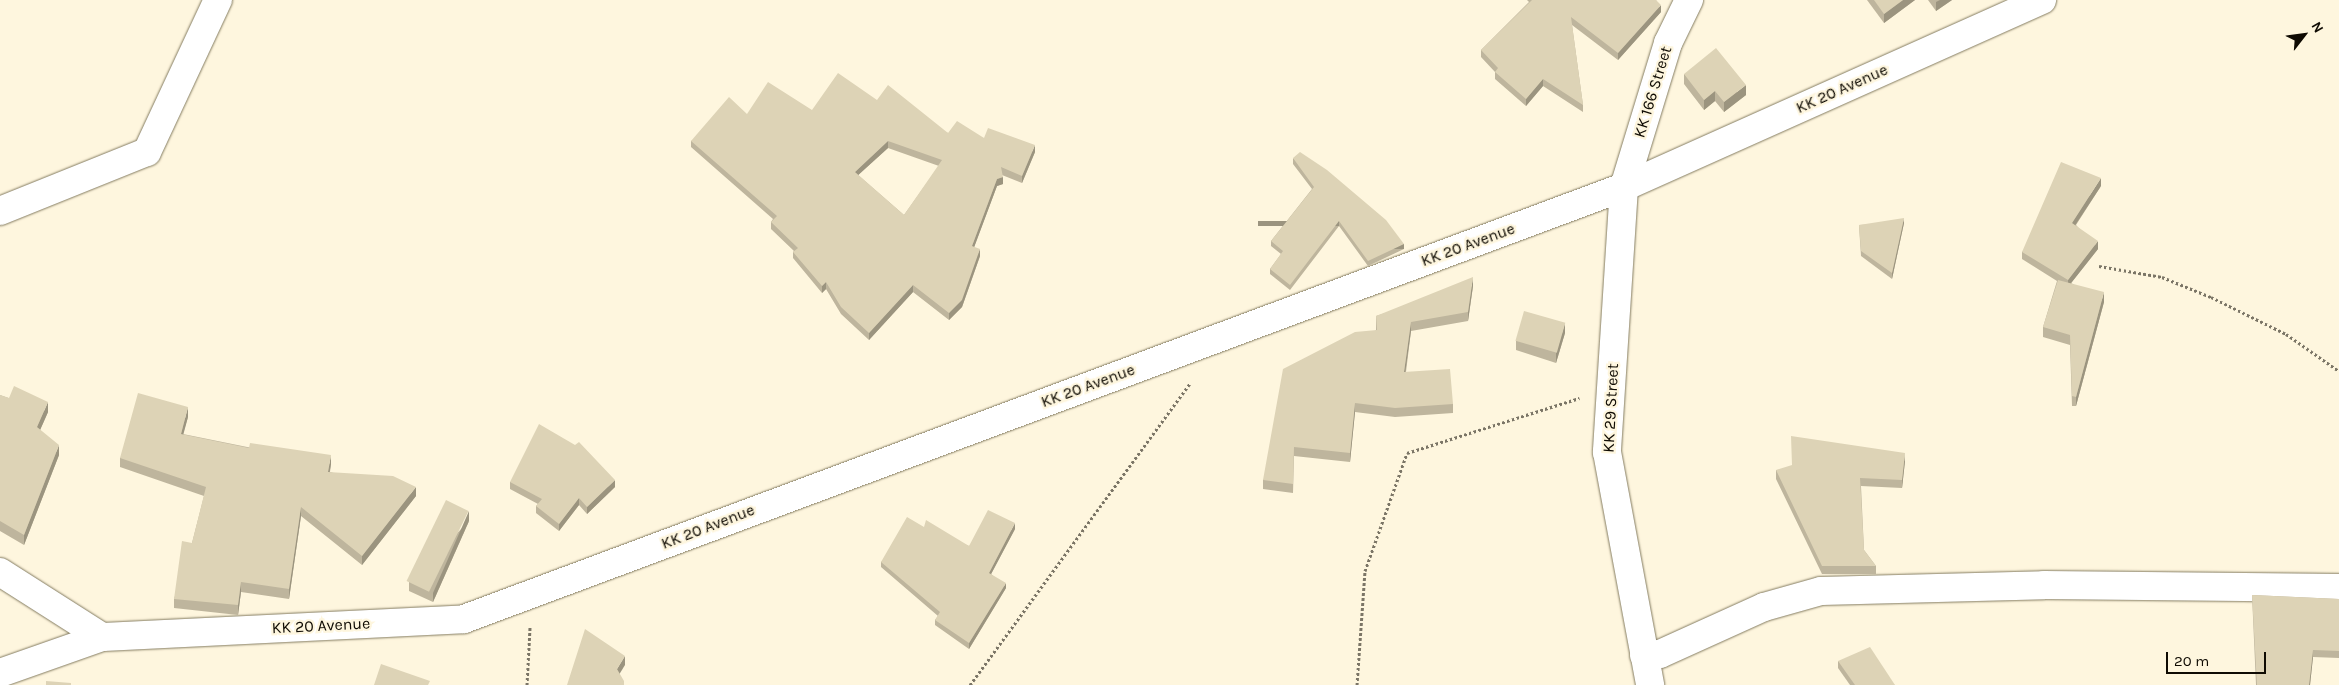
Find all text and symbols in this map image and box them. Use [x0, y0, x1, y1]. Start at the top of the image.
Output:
north arrow [2279, 10, 2329, 60]
text: N [2308, 19, 2327, 36]
street label: KK 166 Street [1630, 44, 1676, 140]
street label: KK 20 Avenue [1793, 60, 1891, 118]
street label: KK 20 Avenue [1418, 219, 1518, 271]
street label: KK 20 Avenue [1038, 360, 1138, 412]
street label: KK 29 Street [1599, 363, 1623, 453]
street label: KK 20 Avenue [659, 500, 757, 554]
street label: KK 20 Avenue [271, 614, 371, 638]
scale bar [2169, 642, 2269, 674]
text: 20 m [2174, 652, 2209, 670]

